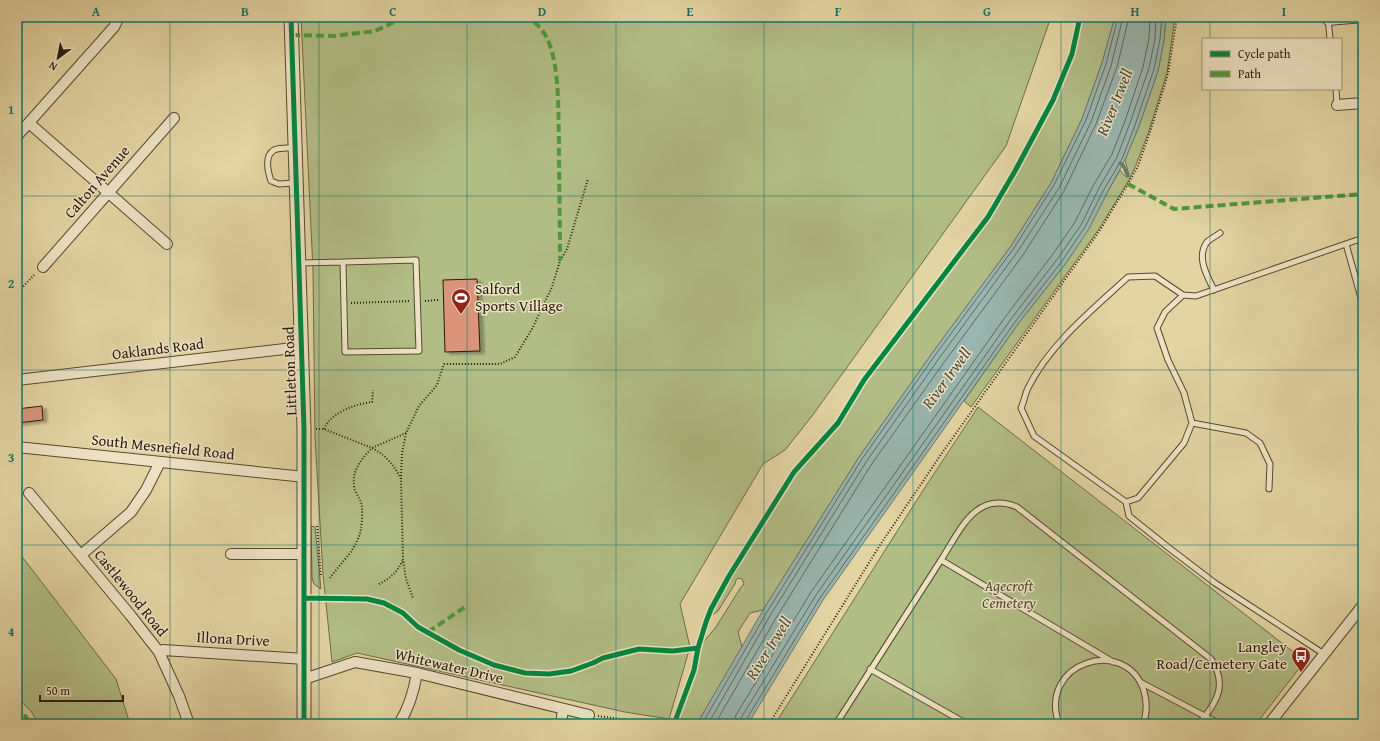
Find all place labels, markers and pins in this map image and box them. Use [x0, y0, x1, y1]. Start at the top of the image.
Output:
place label: Salford Sports Village [475, 278, 563, 316]
sports icon: Salford Sports Village [450, 287, 472, 315]
place label: Langley Road/Cemetery Gate [1157, 636, 1288, 674]
bus stop icon: Langley Road/Cemetery Gate [1290, 645, 1312, 673]

